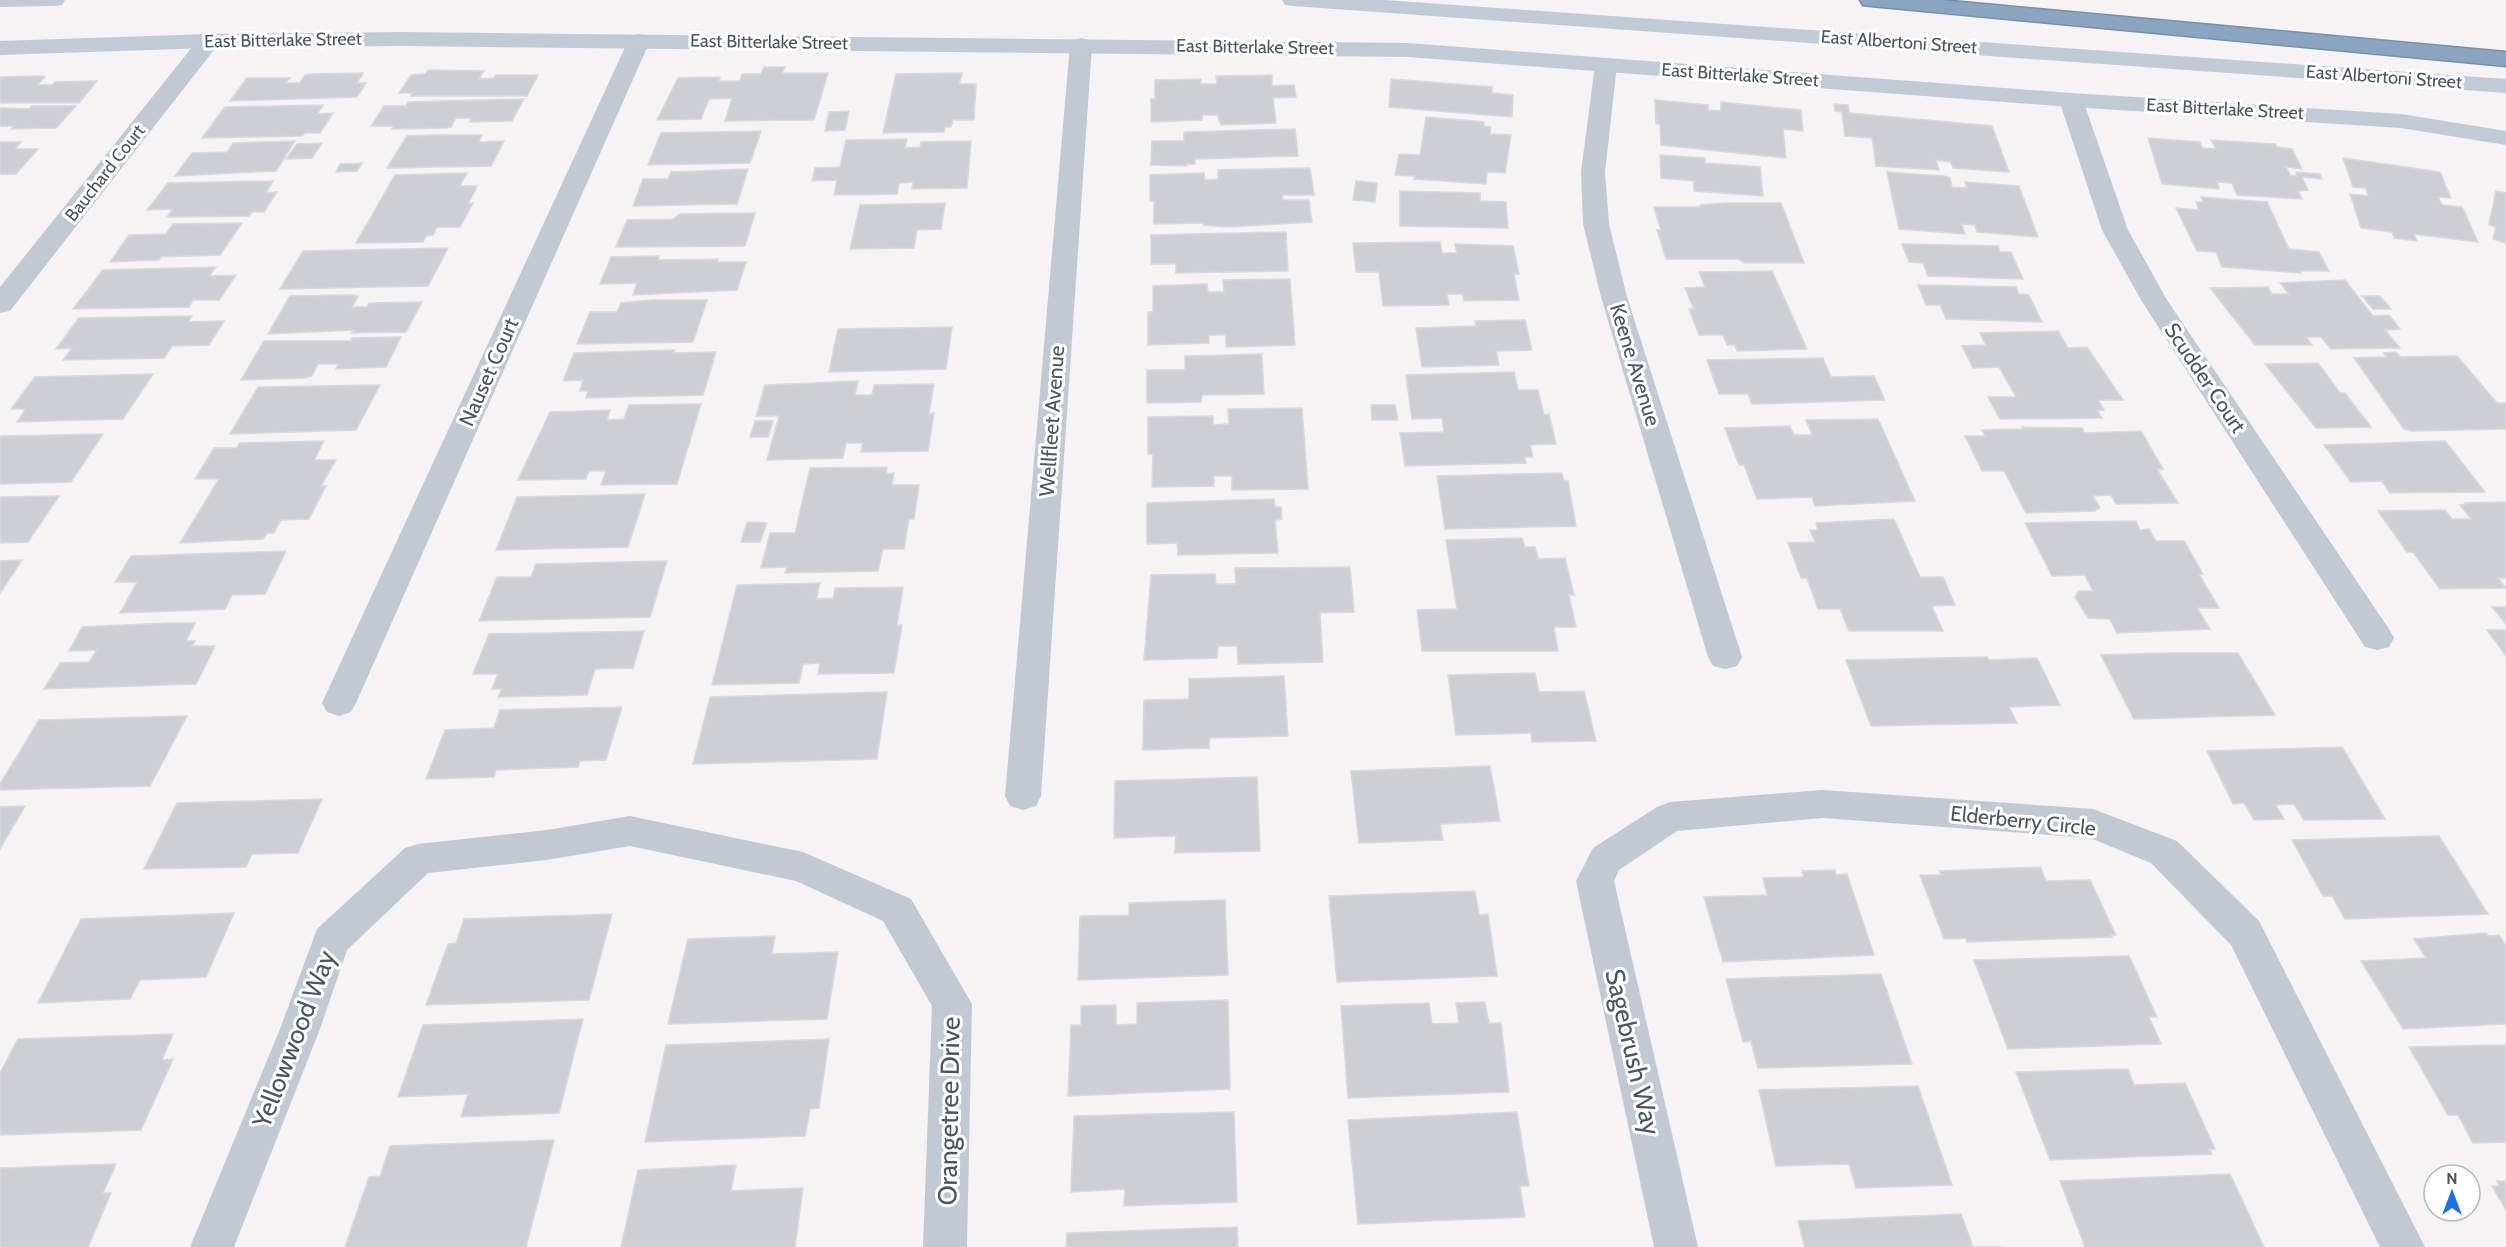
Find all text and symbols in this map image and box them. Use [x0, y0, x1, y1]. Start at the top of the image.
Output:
street label: East Albertoni Street [1820, 26, 1978, 58]
street label: East Bitterlake Street [204, 28, 362, 52]
street label: East Bitterlake Street [690, 30, 848, 54]
street label: East Bitterlake Street [1176, 35, 1334, 59]
street label: East Bitterlake Street [1661, 59, 1819, 91]
street label: East Albertoni Street [2305, 61, 2463, 93]
street label: East Bitterlake Street [2146, 94, 2304, 124]
street label: Bauchard Court [60, 120, 150, 226]
street label: Keene Avenue [1605, 301, 1666, 429]
street label: Nauset Court [454, 314, 524, 430]
street label: Scudder Court [2160, 318, 2251, 437]
street label: Wellfleet Avenue [1034, 344, 1069, 497]
street label: Elderberry Circle [1949, 800, 2097, 841]
street label: Yellowwood Way [245, 946, 342, 1133]
street label: Sagebrush Way [1598, 966, 1668, 1138]
street label: Orangetree Drive [931, 1016, 967, 1206]
north arrow [2422, 1163, 2482, 1223]
text: N [2446, 1169, 2458, 1188]

